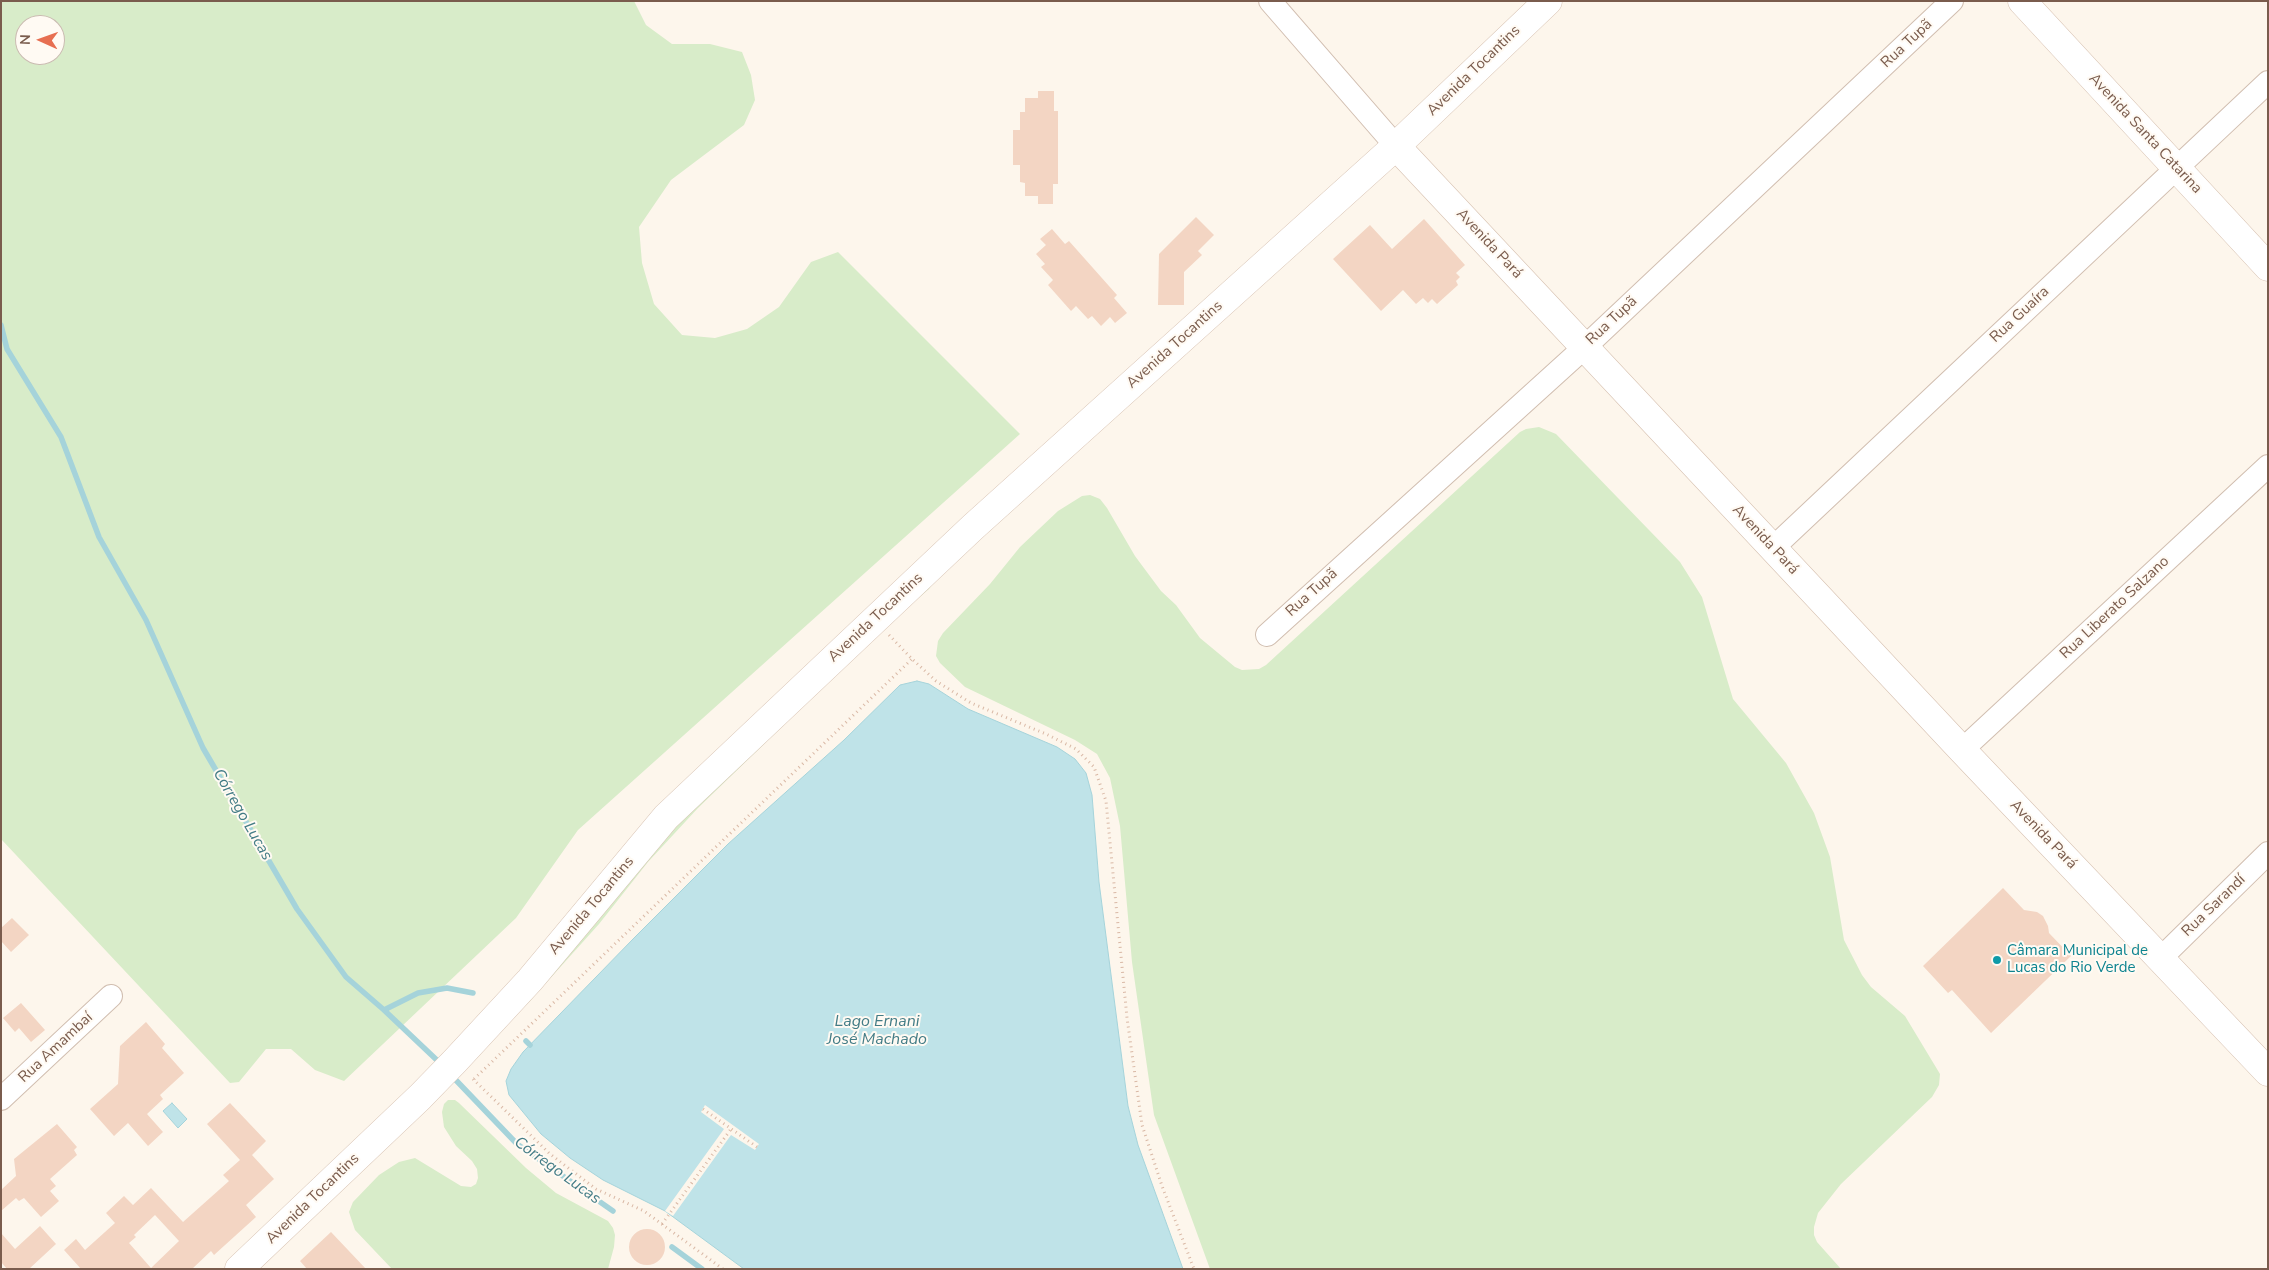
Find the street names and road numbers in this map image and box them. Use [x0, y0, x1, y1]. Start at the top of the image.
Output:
street label: Rua Tupã [1878, 16, 1936, 72]
street label: Avenida Tocantins [1424, 22, 1524, 120]
street label: Avenida Santa Catarina [2085, 70, 2205, 198]
street label: Avenida Pará [1452, 205, 1526, 283]
street label: Rua Guaíra [1987, 283, 2053, 347]
street label: Rua Tupã [1583, 293, 1641, 349]
street label: Avenida Tocantins [1123, 297, 1227, 393]
street label: Avenida Pará [1728, 501, 1802, 579]
street label: Rua Liberato Salzano [2057, 553, 2173, 663]
street label: Rua Tupã [1282, 565, 1342, 621]
street label: Avenida Tocantins [825, 570, 927, 666]
street label: Avenida Pará [2006, 797, 2080, 873]
street label: Avenida Tocantins [546, 853, 638, 959]
street label: Rua Sarandí [2178, 871, 2250, 941]
street label: Rua Amambaí [15, 1009, 97, 1087]
street label: Avenida Tocantins [263, 1150, 363, 1248]

